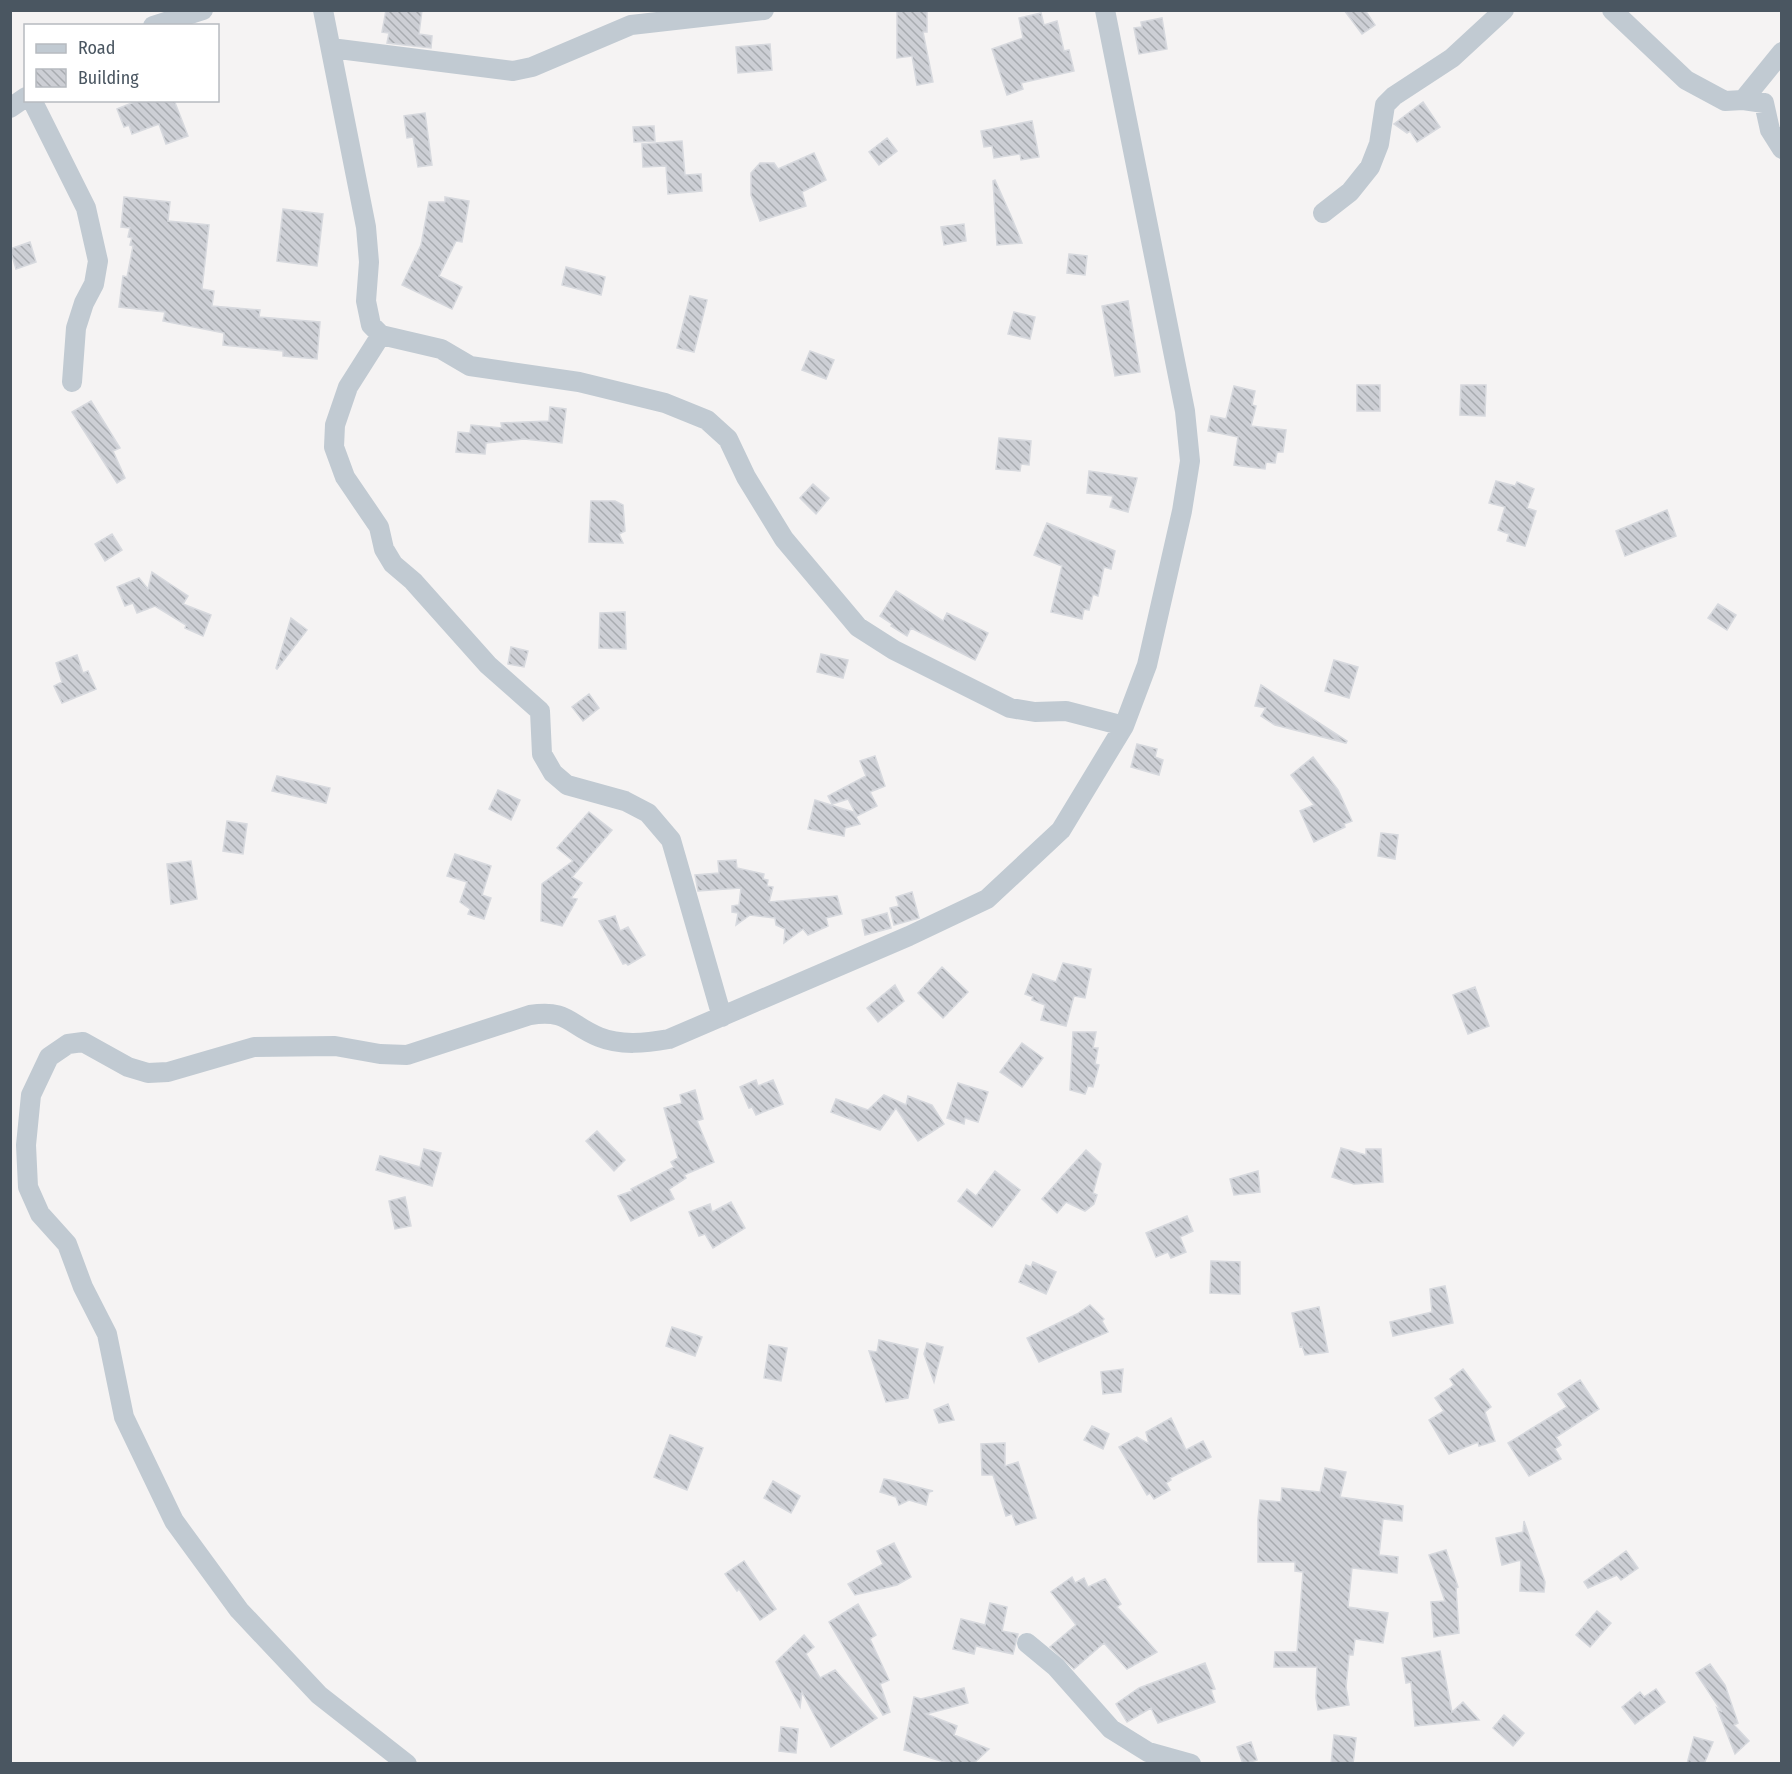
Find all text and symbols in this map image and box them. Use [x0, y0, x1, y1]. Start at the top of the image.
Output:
legend [24, 24, 219, 102]
text: Road [78, 37, 115, 59]
text: Building [78, 67, 139, 89]

